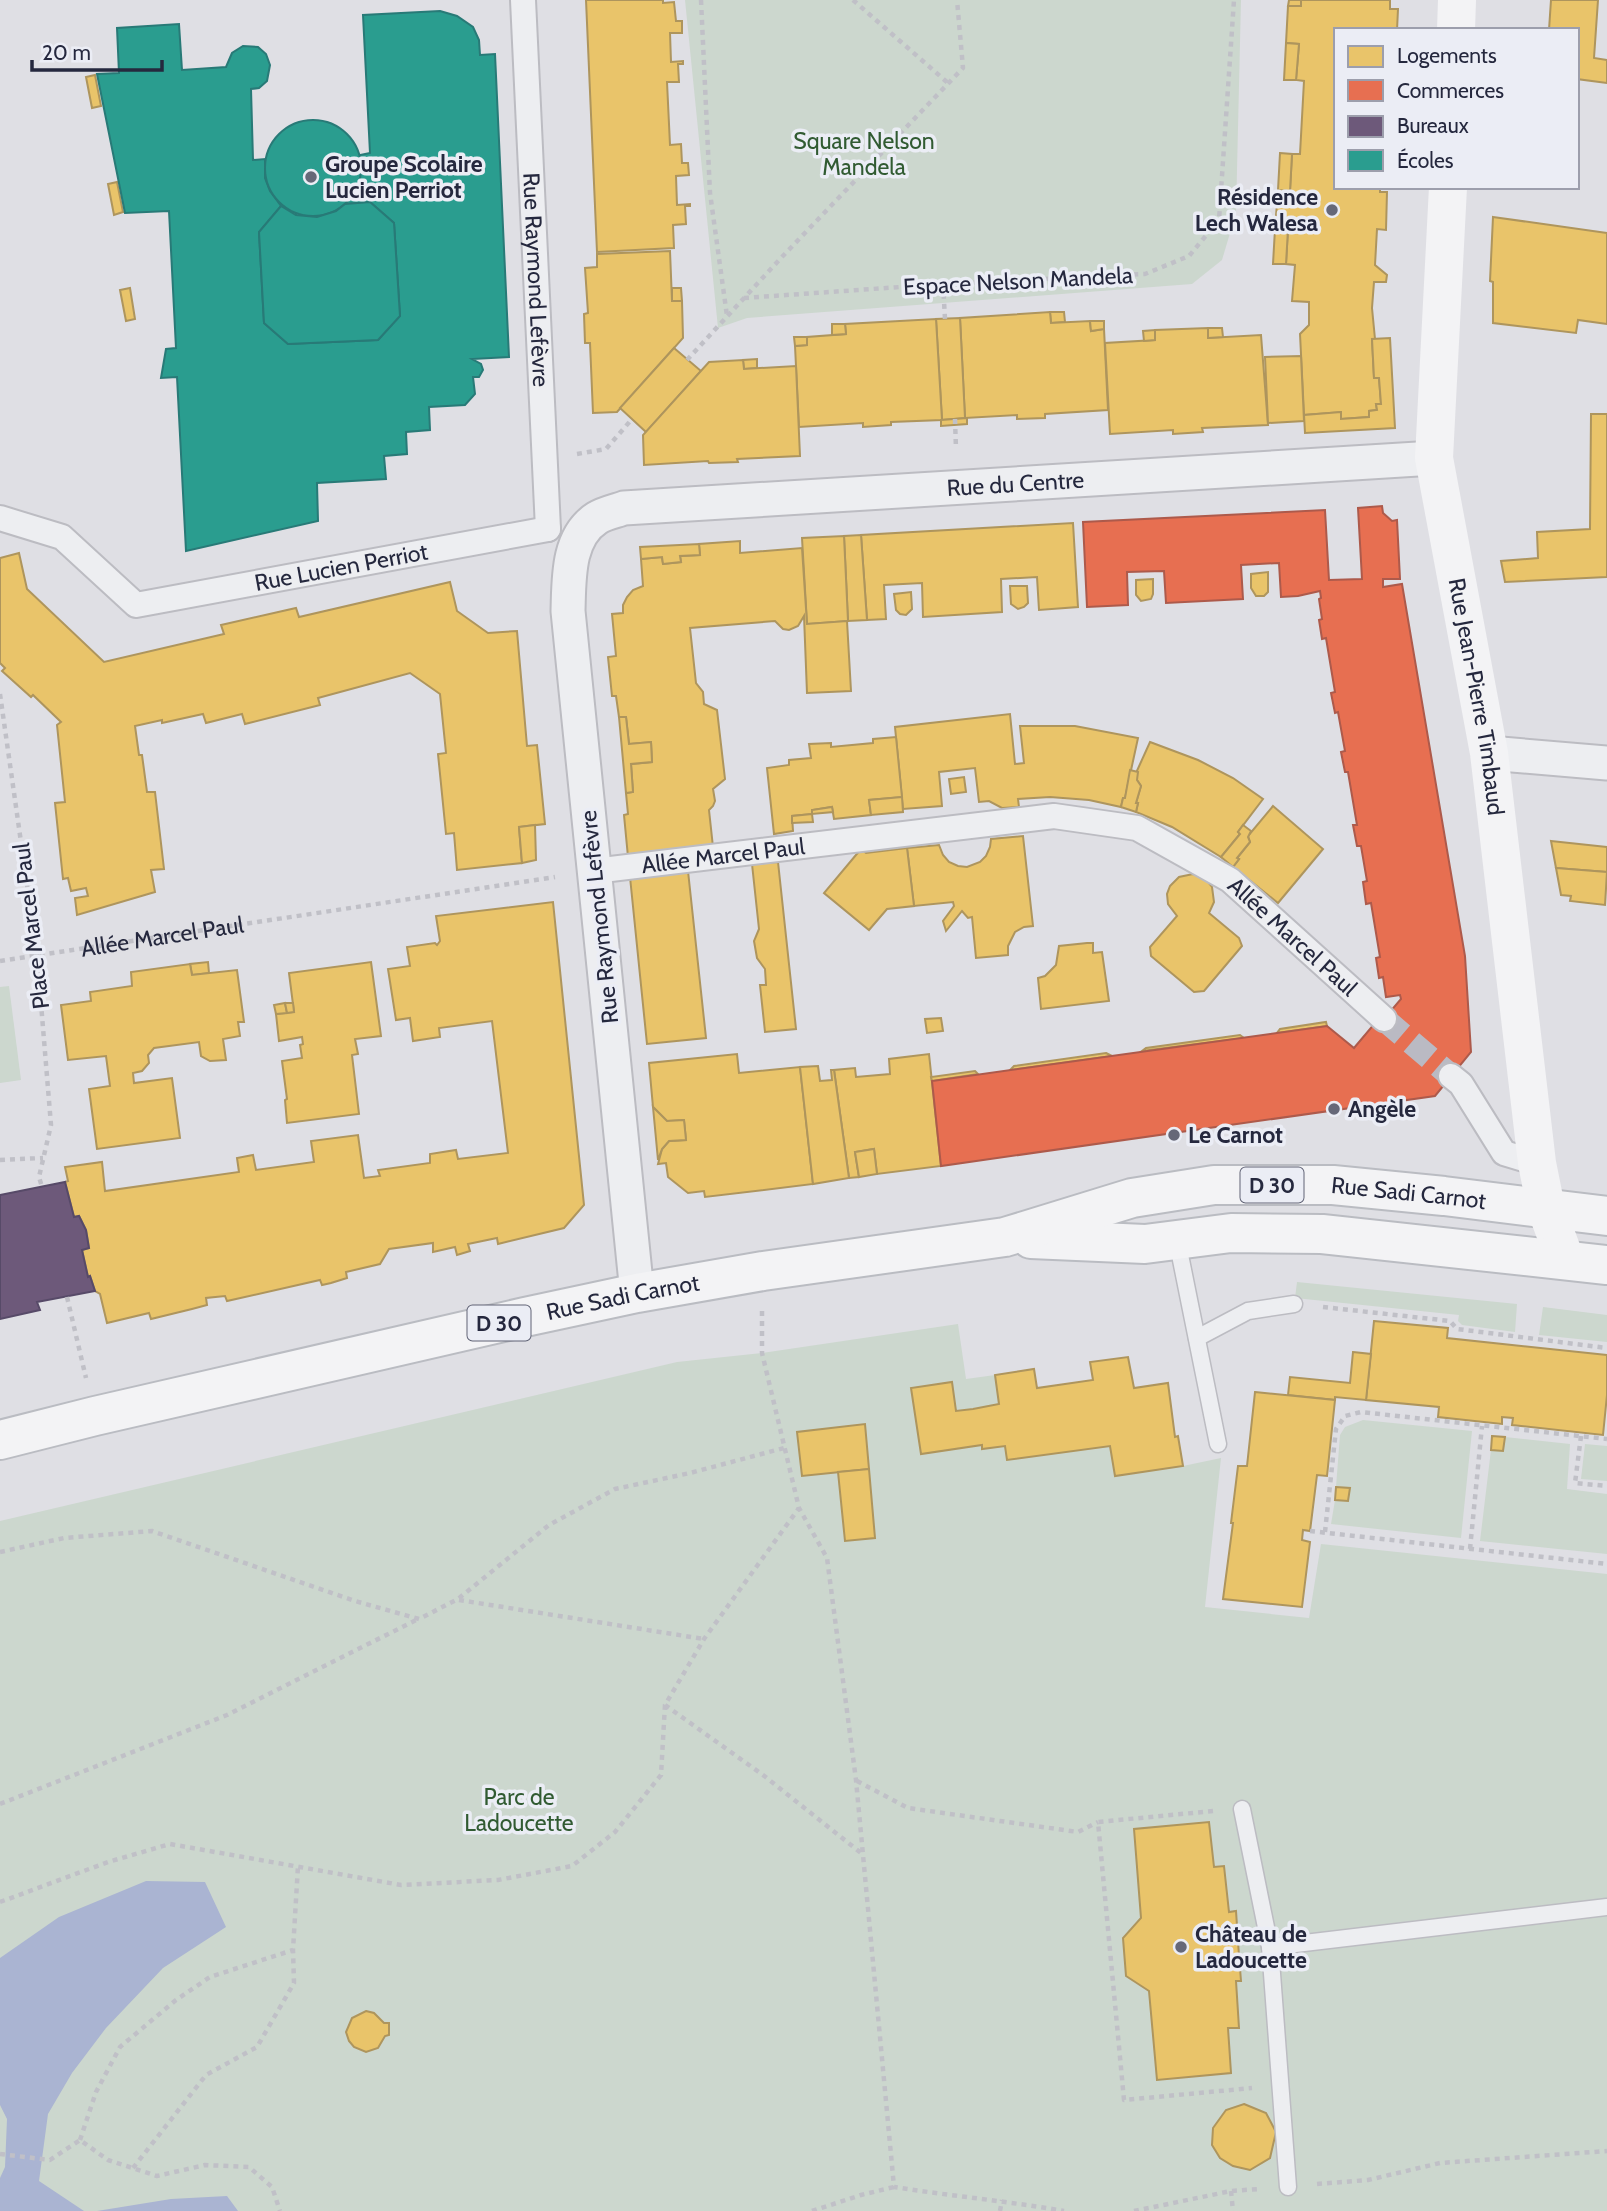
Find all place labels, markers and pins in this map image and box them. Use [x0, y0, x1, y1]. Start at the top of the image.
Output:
place label: Groupe Scolaire Lucien Perriot [325, 150, 483, 204]
marker: Groupe Scolaire Lucien Perriot [303, 169, 319, 185]
place label: Résidence Lech Walesa [1195, 183, 1319, 237]
marker: Résidence Lech Walesa [1324, 202, 1340, 218]
place label: Angèle [1348, 1095, 1416, 1123]
marker: Angèle [1326, 1101, 1342, 1117]
place label: Le Carnot [1188, 1121, 1283, 1149]
marker: Le Carnot [1166, 1127, 1182, 1143]
place label: Château de Ladoucette [1195, 1920, 1307, 1974]
marker: Château de Ladoucette [1173, 1939, 1189, 1955]

